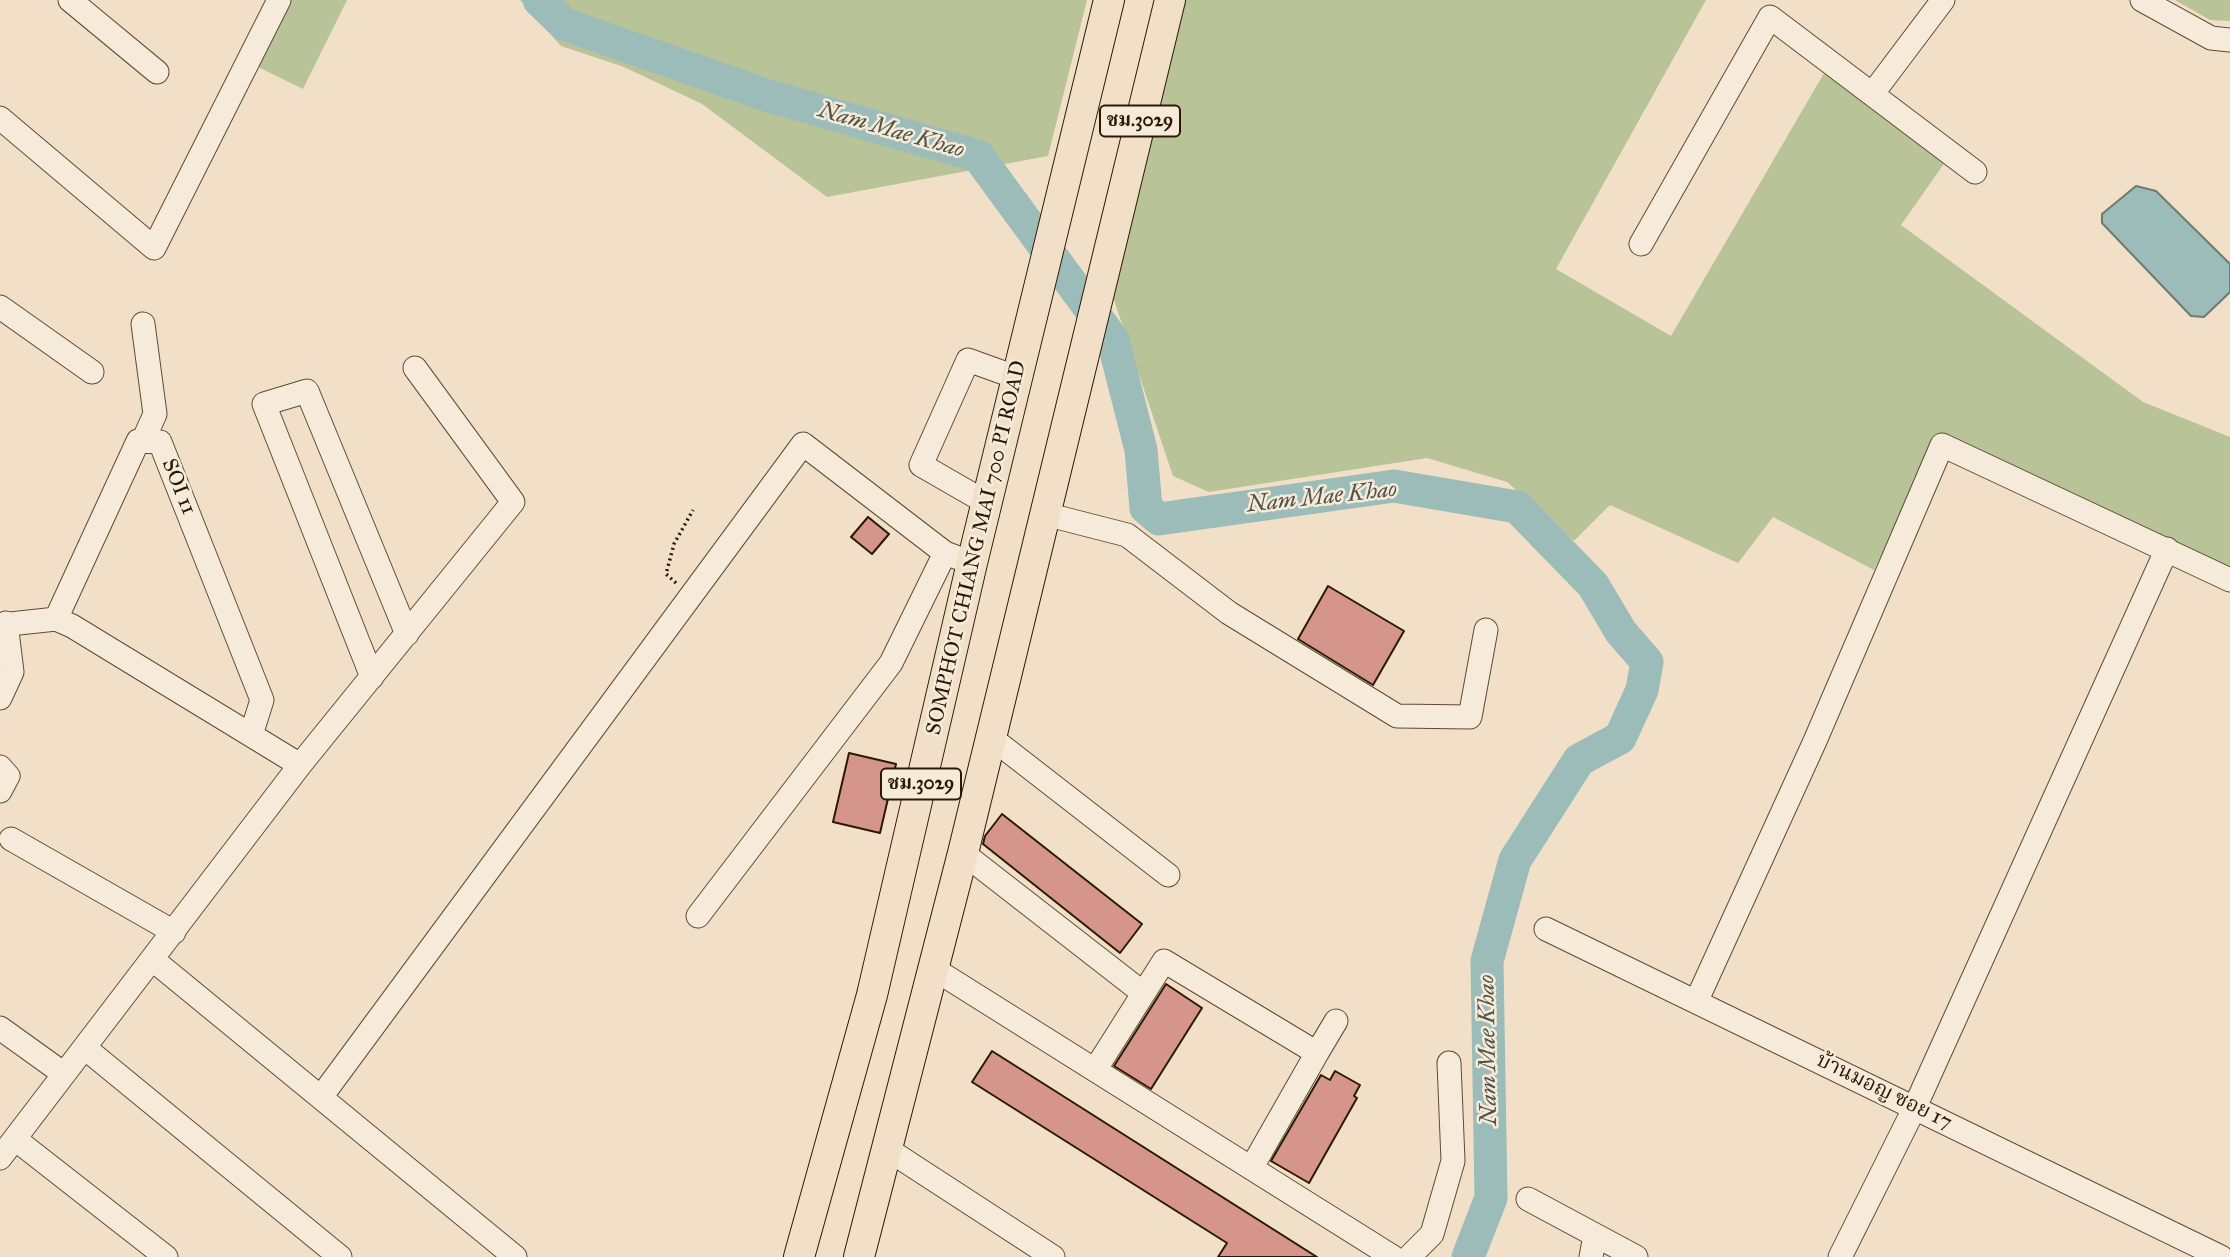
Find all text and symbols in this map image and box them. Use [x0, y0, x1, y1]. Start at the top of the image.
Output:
water label: Nam Mae Khao [815, 97, 967, 165]
road number: ชม.3029 [1100, 105, 1180, 136]
street label: SOMPHOT CHIANG MAI 700 PI ROAD [922, 358, 1032, 738]
street label: SOI 11 [155, 455, 201, 519]
water label: Nam Mae Khao [1246, 476, 1398, 520]
road number: ชม.3029 [881, 768, 961, 800]
water label: Nam Mae Khao [1474, 974, 1504, 1126]
street label: บ้านมอญ ซอย 17 [1812, 1048, 1956, 1136]

